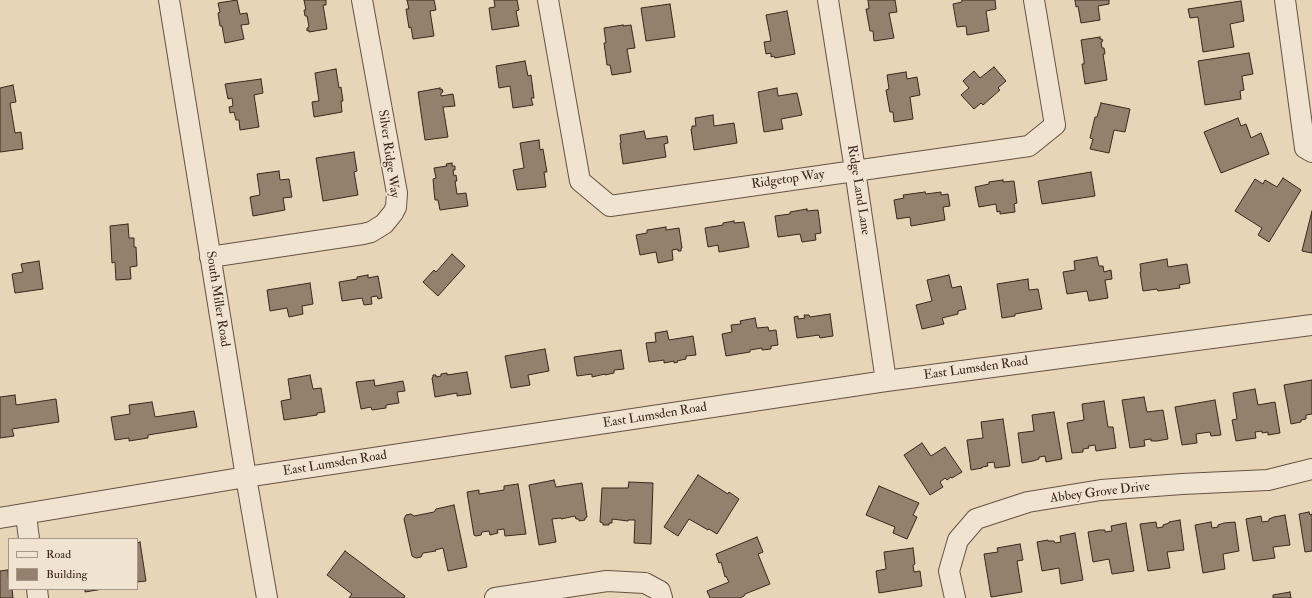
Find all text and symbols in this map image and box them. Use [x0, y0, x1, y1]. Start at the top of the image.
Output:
street label: Silver Ridge Way [374, 109, 402, 199]
street label: Ridge Land Lane [843, 144, 873, 236]
street label: Ridgetop Way [750, 167, 826, 193]
street label: South Miller Road [202, 250, 232, 348]
street label: East Lumsden Road [923, 354, 1029, 384]
street label: East Lumsden Road [602, 400, 708, 432]
street label: East Lumsden Road [282, 448, 388, 480]
street label: Abbey Grove Drive [1049, 479, 1151, 507]
legend [8, 538, 138, 590]
text: Road [46, 547, 71, 562]
text: Building [46, 567, 87, 582]

